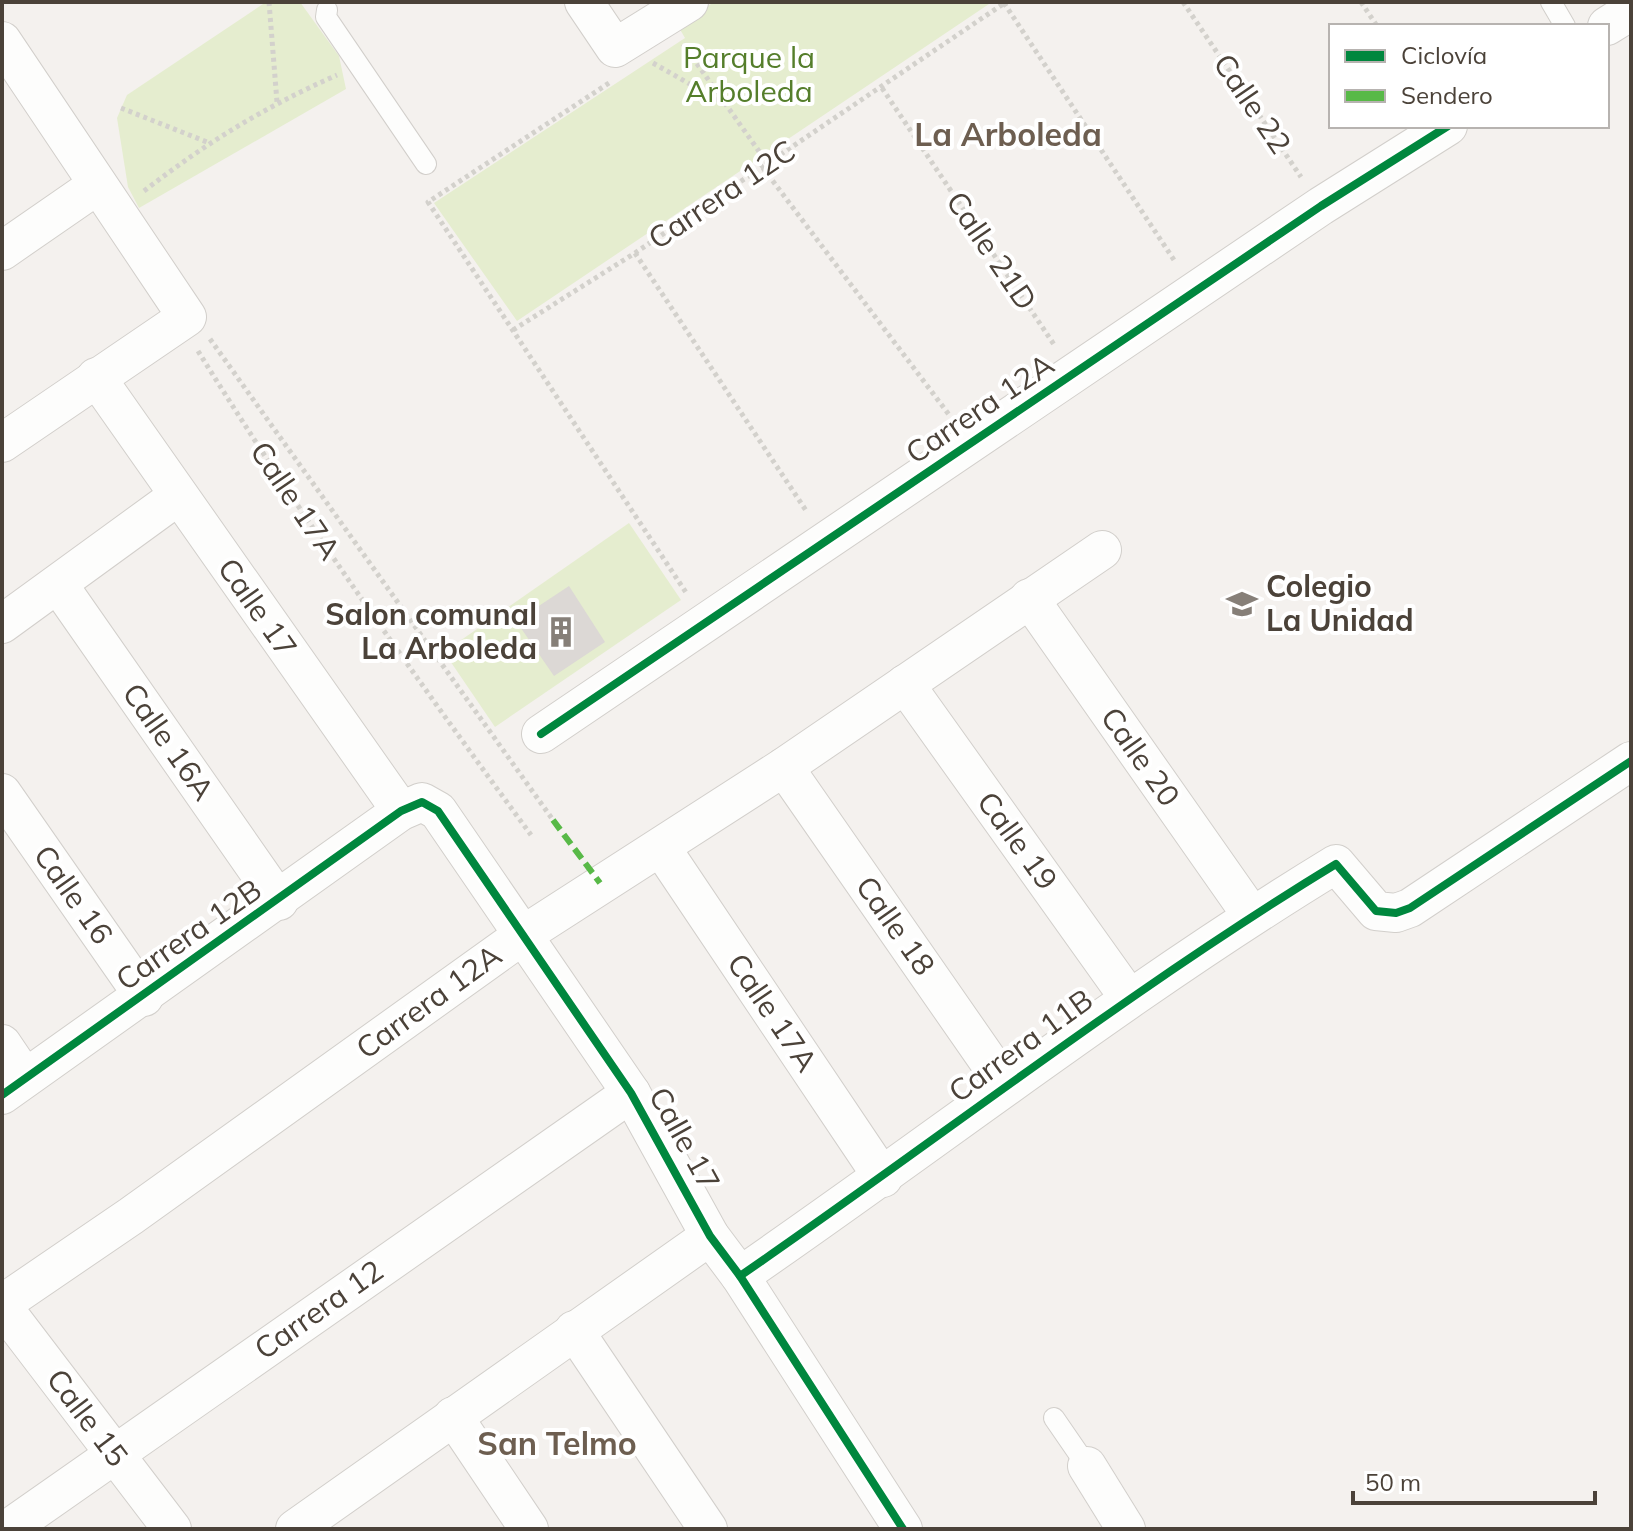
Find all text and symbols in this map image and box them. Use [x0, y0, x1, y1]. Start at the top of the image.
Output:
legend [1329, 24, 1609, 128]
park label: Parque la Arboleda [683, 38, 815, 110]
text: Ciclovía [1401, 40, 1487, 70]
street label: Calle 22 [1206, 46, 1300, 161]
text: Sendero [1401, 80, 1493, 110]
district label: La Arboleda [914, 114, 1102, 154]
street label: Carrera 12C [641, 131, 802, 257]
street label: Calle 21D [938, 184, 1045, 317]
street label: Carrera 12A [898, 345, 1061, 472]
street label: Calle 17A [242, 434, 349, 567]
street label: Calle 17 [210, 550, 306, 664]
place label: Colegio La Unidad [1266, 567, 1414, 639]
school or university icon: Colegio La Unidad [1225, 587, 1259, 621]
place label: Salon comunal La Arboleda [325, 595, 537, 667]
building icon: Salon comunal La Arboleda [544, 615, 578, 649]
street label: Calle 16A [115, 675, 223, 807]
street label: Calle 20 [1093, 699, 1189, 813]
street label: Calle 19 [969, 784, 1066, 897]
street label: Calle 16 [26, 837, 122, 951]
street label: Calle 18 [848, 868, 944, 982]
street label: Carrera 12B [108, 870, 269, 998]
street label: Carrera 12A [348, 936, 509, 1067]
street label: Calle 17A [719, 946, 826, 1079]
street label: Carrera 11B [941, 980, 1100, 1110]
street label: Calle 17 [641, 1080, 729, 1197]
street label: Carrera 12 [247, 1251, 390, 1367]
street label: Calle 15 [39, 1361, 137, 1474]
district label: San Telmo [477, 1423, 637, 1463]
scale bar [1353, 1455, 1595, 1505]
text: 50 m [1365, 1467, 1421, 1497]

